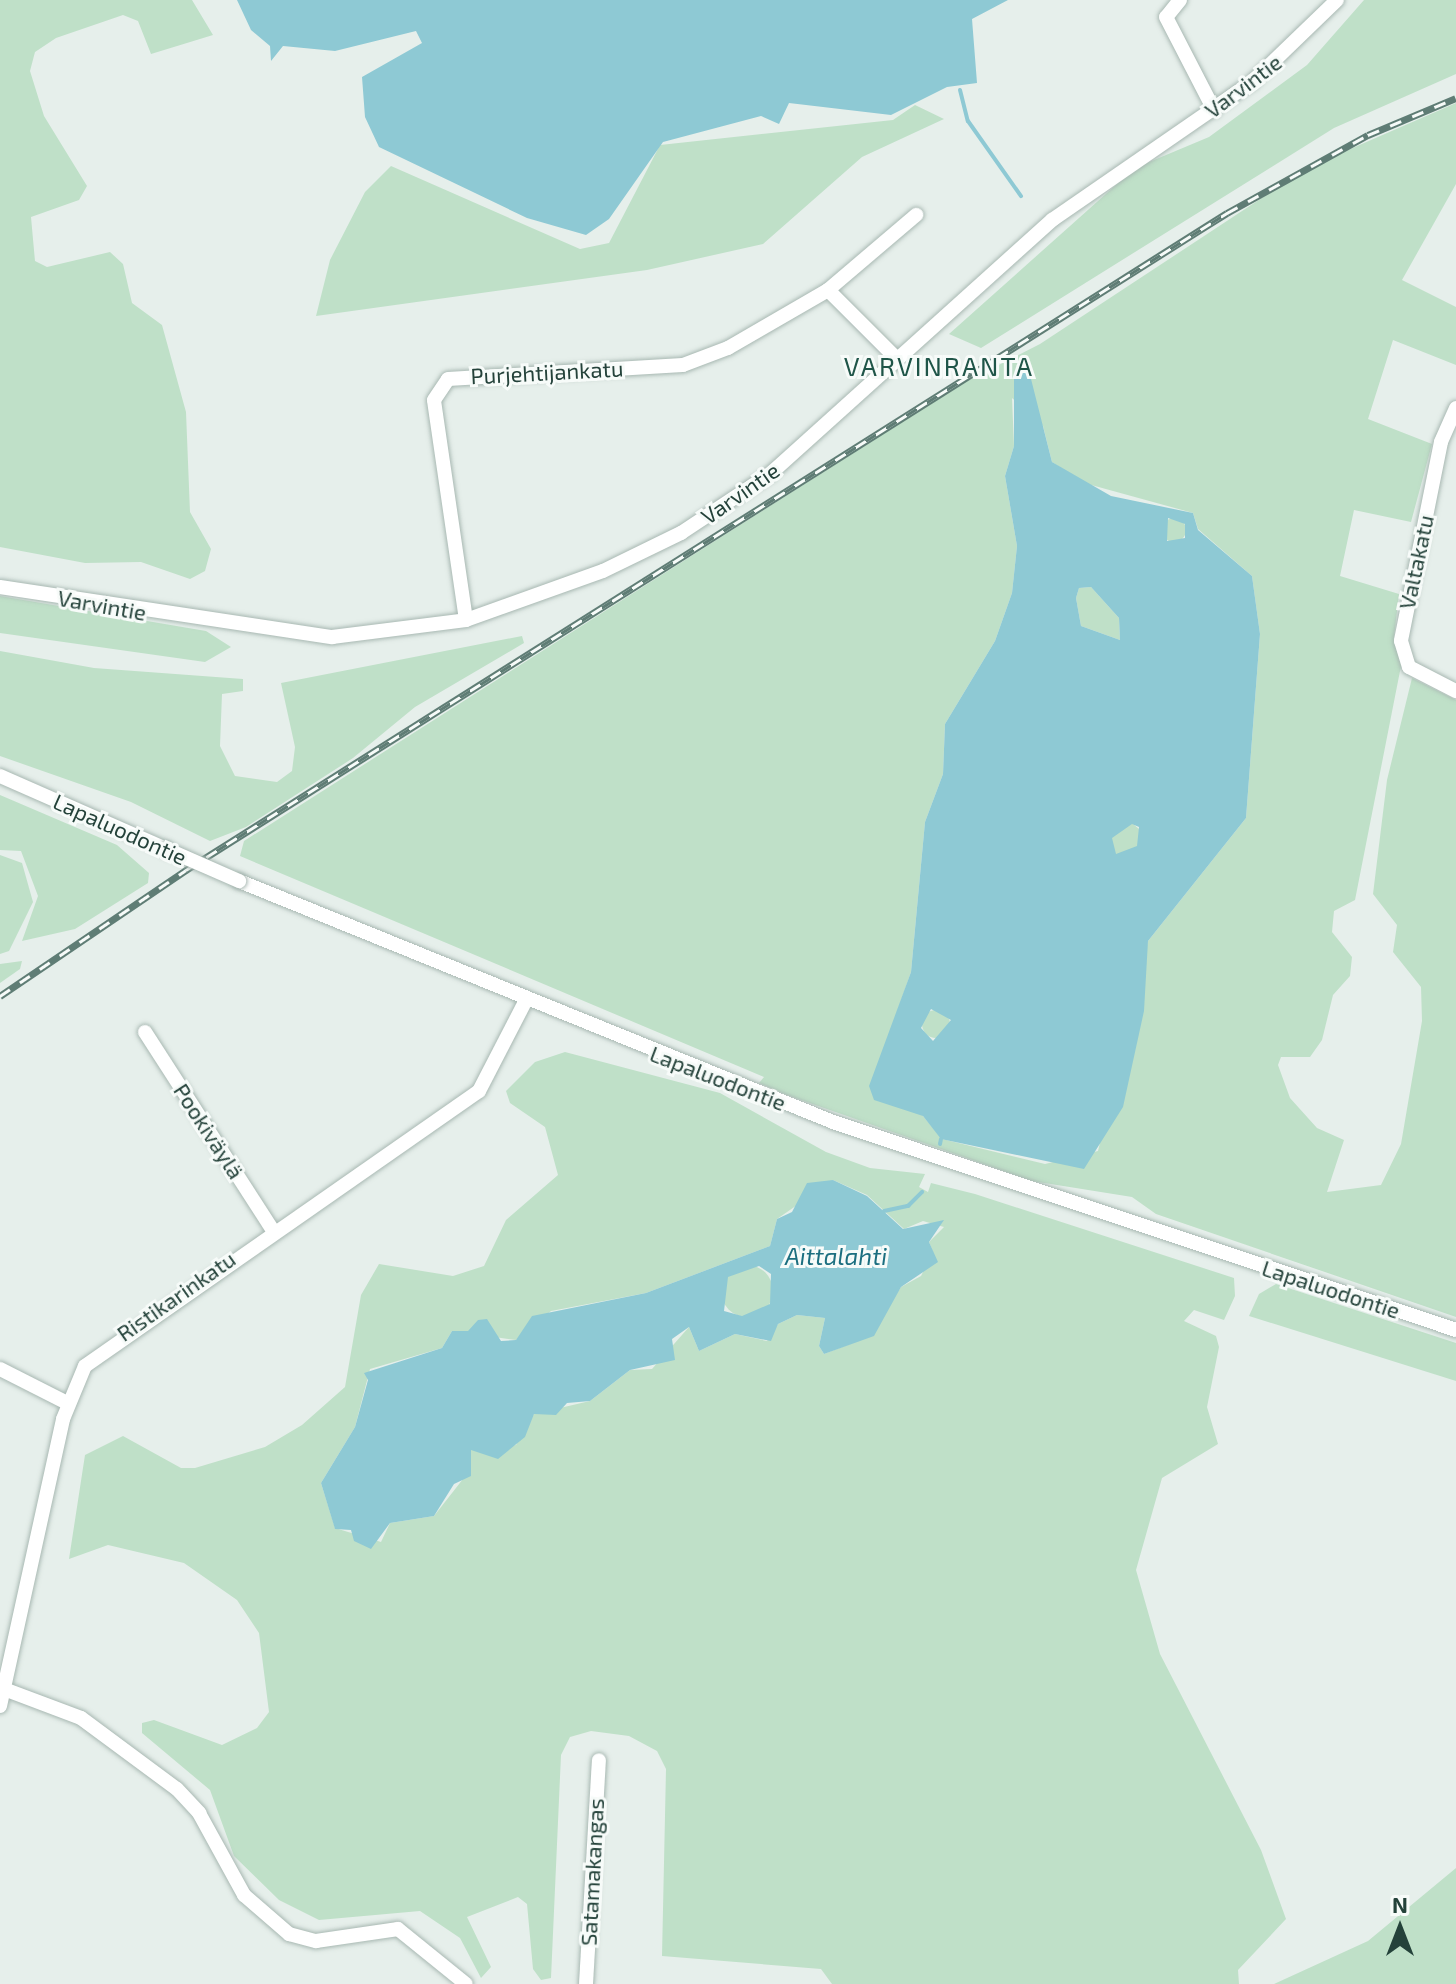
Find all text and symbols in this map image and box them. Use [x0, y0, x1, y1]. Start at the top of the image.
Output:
street label: Varvintie [1199, 49, 1287, 123]
district label: VARVINRANTA [844, 350, 1034, 382]
street label: Purjehtijankatu [470, 355, 624, 389]
street label: Varvintie [696, 457, 784, 529]
street label: Valtakatu [1393, 512, 1439, 612]
street label: Varvintie [56, 584, 148, 626]
street label: Lapaluodontie [49, 788, 191, 870]
street label: Lapaluodontie [646, 1040, 790, 1116]
street label: Pookiväylä [168, 1078, 250, 1184]
water label: Aittalahti [785, 1242, 887, 1270]
street label: Ristikarinkatu [112, 1245, 240, 1347]
street label: Lapaluodontie [1259, 1254, 1403, 1324]
street label: Satamakangas [575, 1798, 609, 1946]
north arrow [1360, 1888, 1440, 1968]
text: N [1392, 1891, 1408, 1917]

